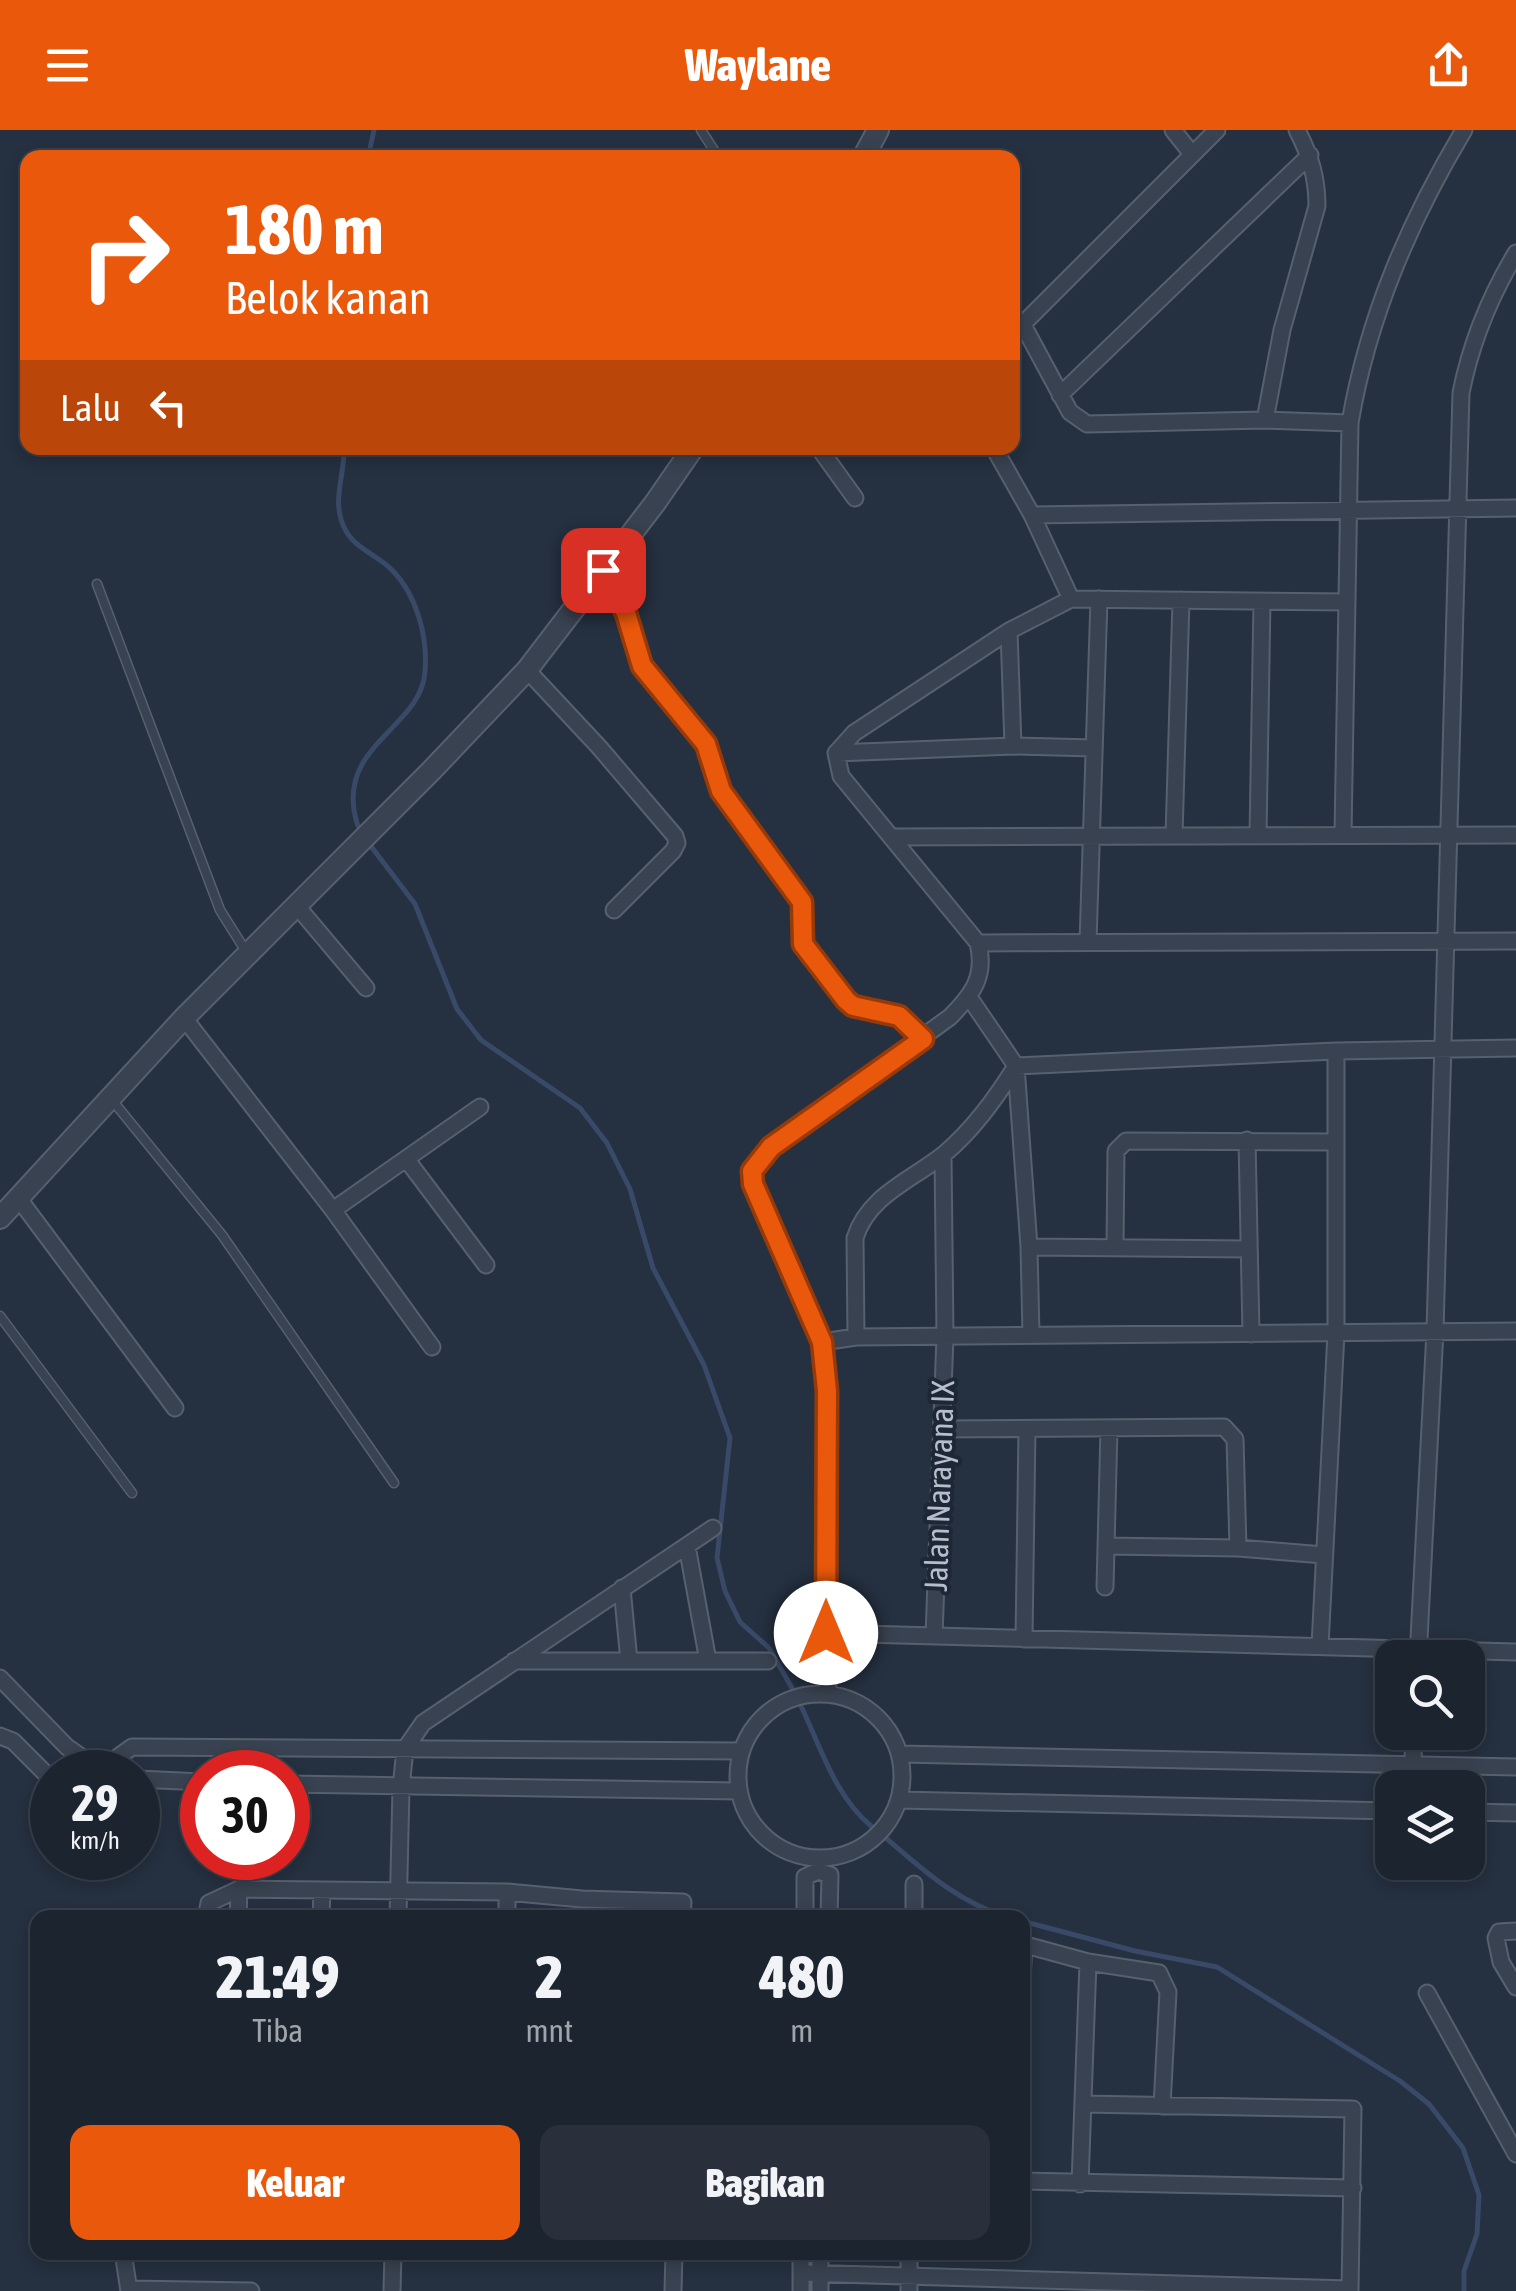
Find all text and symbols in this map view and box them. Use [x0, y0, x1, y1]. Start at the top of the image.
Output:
icon: menu [40, 38, 95, 93]
icon: share [1421, 38, 1476, 93]
text: Waylane [685, 39, 831, 91]
text: 180 m [225, 189, 384, 269]
icon: right [60, 190, 190, 320]
text: Belok kanan [225, 272, 431, 324]
icon: left [141, 380, 196, 435]
text: Lalu [60, 386, 121, 429]
pin [561, 528, 646, 613]
icon: arrive [576, 543, 631, 598]
street label: Jalan Narayana IX [917, 1379, 961, 1592]
position arrow [774, 1581, 878, 1685]
map controls [1375, 1640, 1485, 1880]
button: search [1375, 1640, 1485, 1750]
speed limit sign: 30 [180, 1750, 310, 1880]
button: layers [1375, 1770, 1485, 1880]
text: 29 [71, 1774, 118, 1832]
text: km/h [70, 1826, 120, 1854]
text: 21:49 [216, 1942, 340, 2011]
text: 2 [535, 1942, 564, 2011]
text: 480 [759, 1942, 844, 2011]
text: Tiba [252, 2012, 303, 2049]
text: mnt [526, 2012, 573, 2049]
text: m [790, 2012, 813, 2049]
button: Keluar [70, 2125, 520, 2240]
button: Bagikan [540, 2125, 990, 2240]

